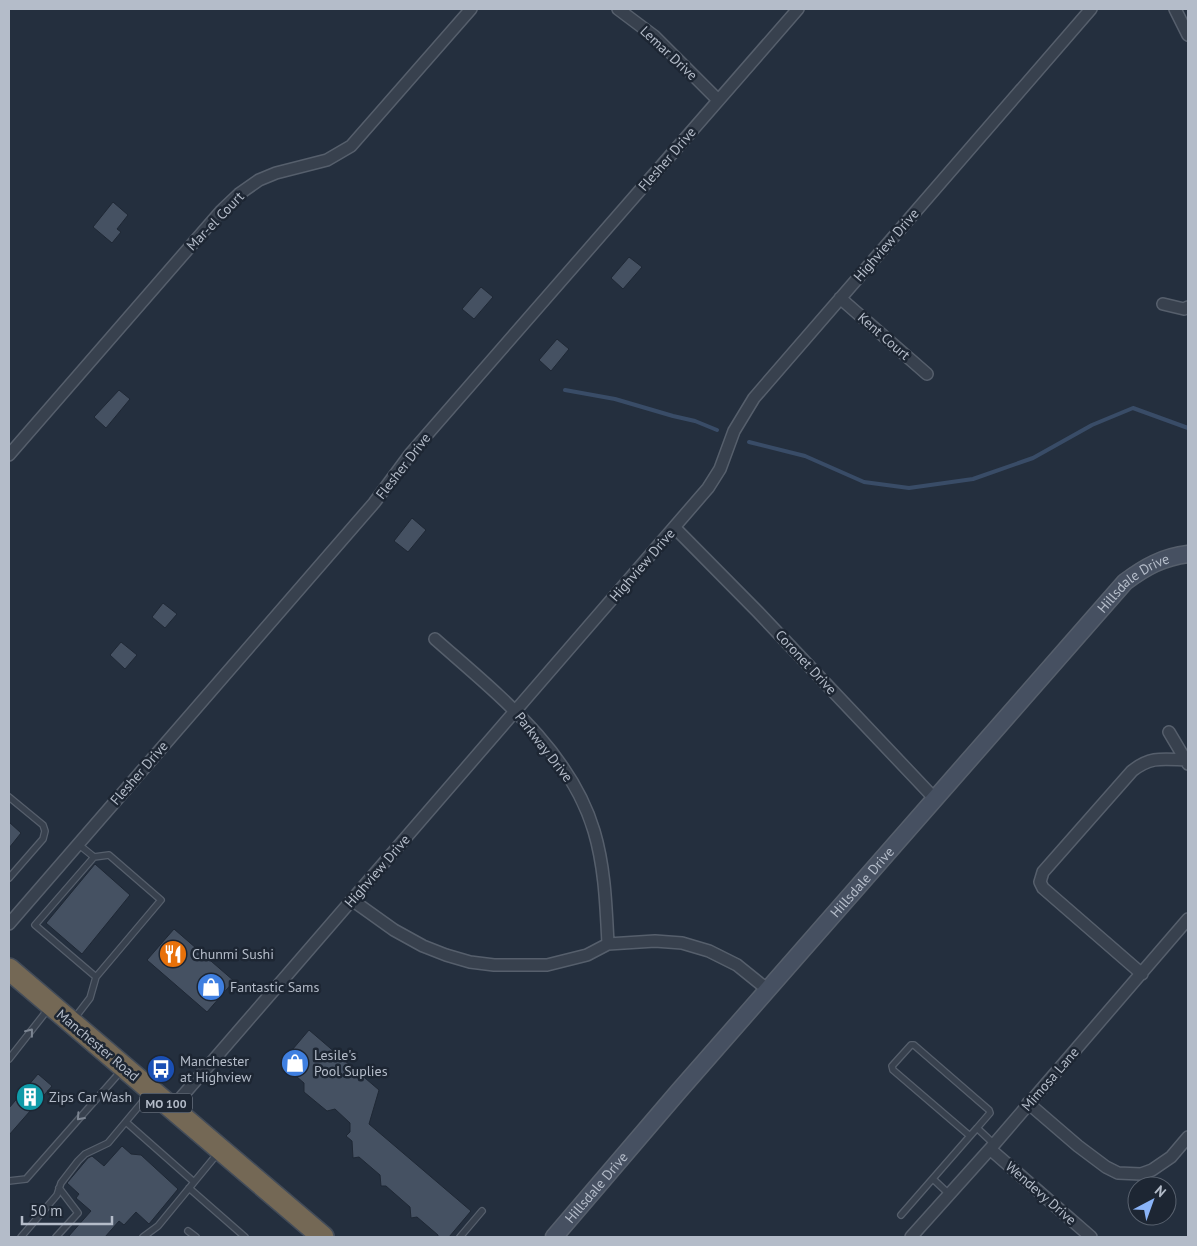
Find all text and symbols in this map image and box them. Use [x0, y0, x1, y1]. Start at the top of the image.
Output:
street label: Lemar Drive [637, 22, 701, 84]
street label: Flesher Drive [634, 123, 700, 195]
street label: Mar-el Court [182, 188, 248, 254]
street label: Highview Drive [849, 205, 923, 285]
street label: Kent Court [854, 308, 914, 364]
street label: Flesher Drive [372, 429, 434, 503]
street label: Highview Drive [605, 525, 679, 605]
street label: Hillsdale Drive [1093, 549, 1172, 617]
street label: Coronet Drive [771, 626, 841, 698]
street label: Parkway Drive [511, 708, 577, 786]
street label: Flesher Drive [106, 737, 172, 809]
street label: Highview Drive [340, 831, 414, 911]
street label: Hillsdale Drive [826, 843, 898, 921]
restaurant icon: Chunmi Sushi [158, 939, 188, 969]
place label: Chunmi Sushi [192, 945, 274, 963]
shop icon: Fantastic Sams [196, 972, 226, 1002]
place label: Fantastic Sams [230, 978, 319, 996]
street label: Manchester Road [53, 1005, 143, 1085]
one-way arrow [24, 1028, 33, 1038]
street label: Mimosa Lane [1017, 1043, 1083, 1115]
place label: Lesile's Pool Suplies [314, 1046, 388, 1080]
shop icon: Lesile's Pool Suplies [280, 1048, 310, 1078]
place label: Manchester at Highview [180, 1052, 252, 1086]
bus stop icon: Manchester at Highview [146, 1054, 176, 1084]
building icon: Zips Car Wash [15, 1082, 45, 1112]
place label: Zips Car Wash [49, 1088, 132, 1106]
road number: MO 100 [140, 1094, 192, 1112]
one-way arrow [77, 1111, 86, 1120]
street label: Hillsdale Drive [561, 1148, 632, 1227]
street label: Wendevy Drive [1002, 1157, 1080, 1229]
north arrow [1127, 1176, 1177, 1226]
text: N [1151, 1181, 1170, 1201]
scale bar [22, 1194, 112, 1226]
text: 50 m [30, 1201, 63, 1220]

